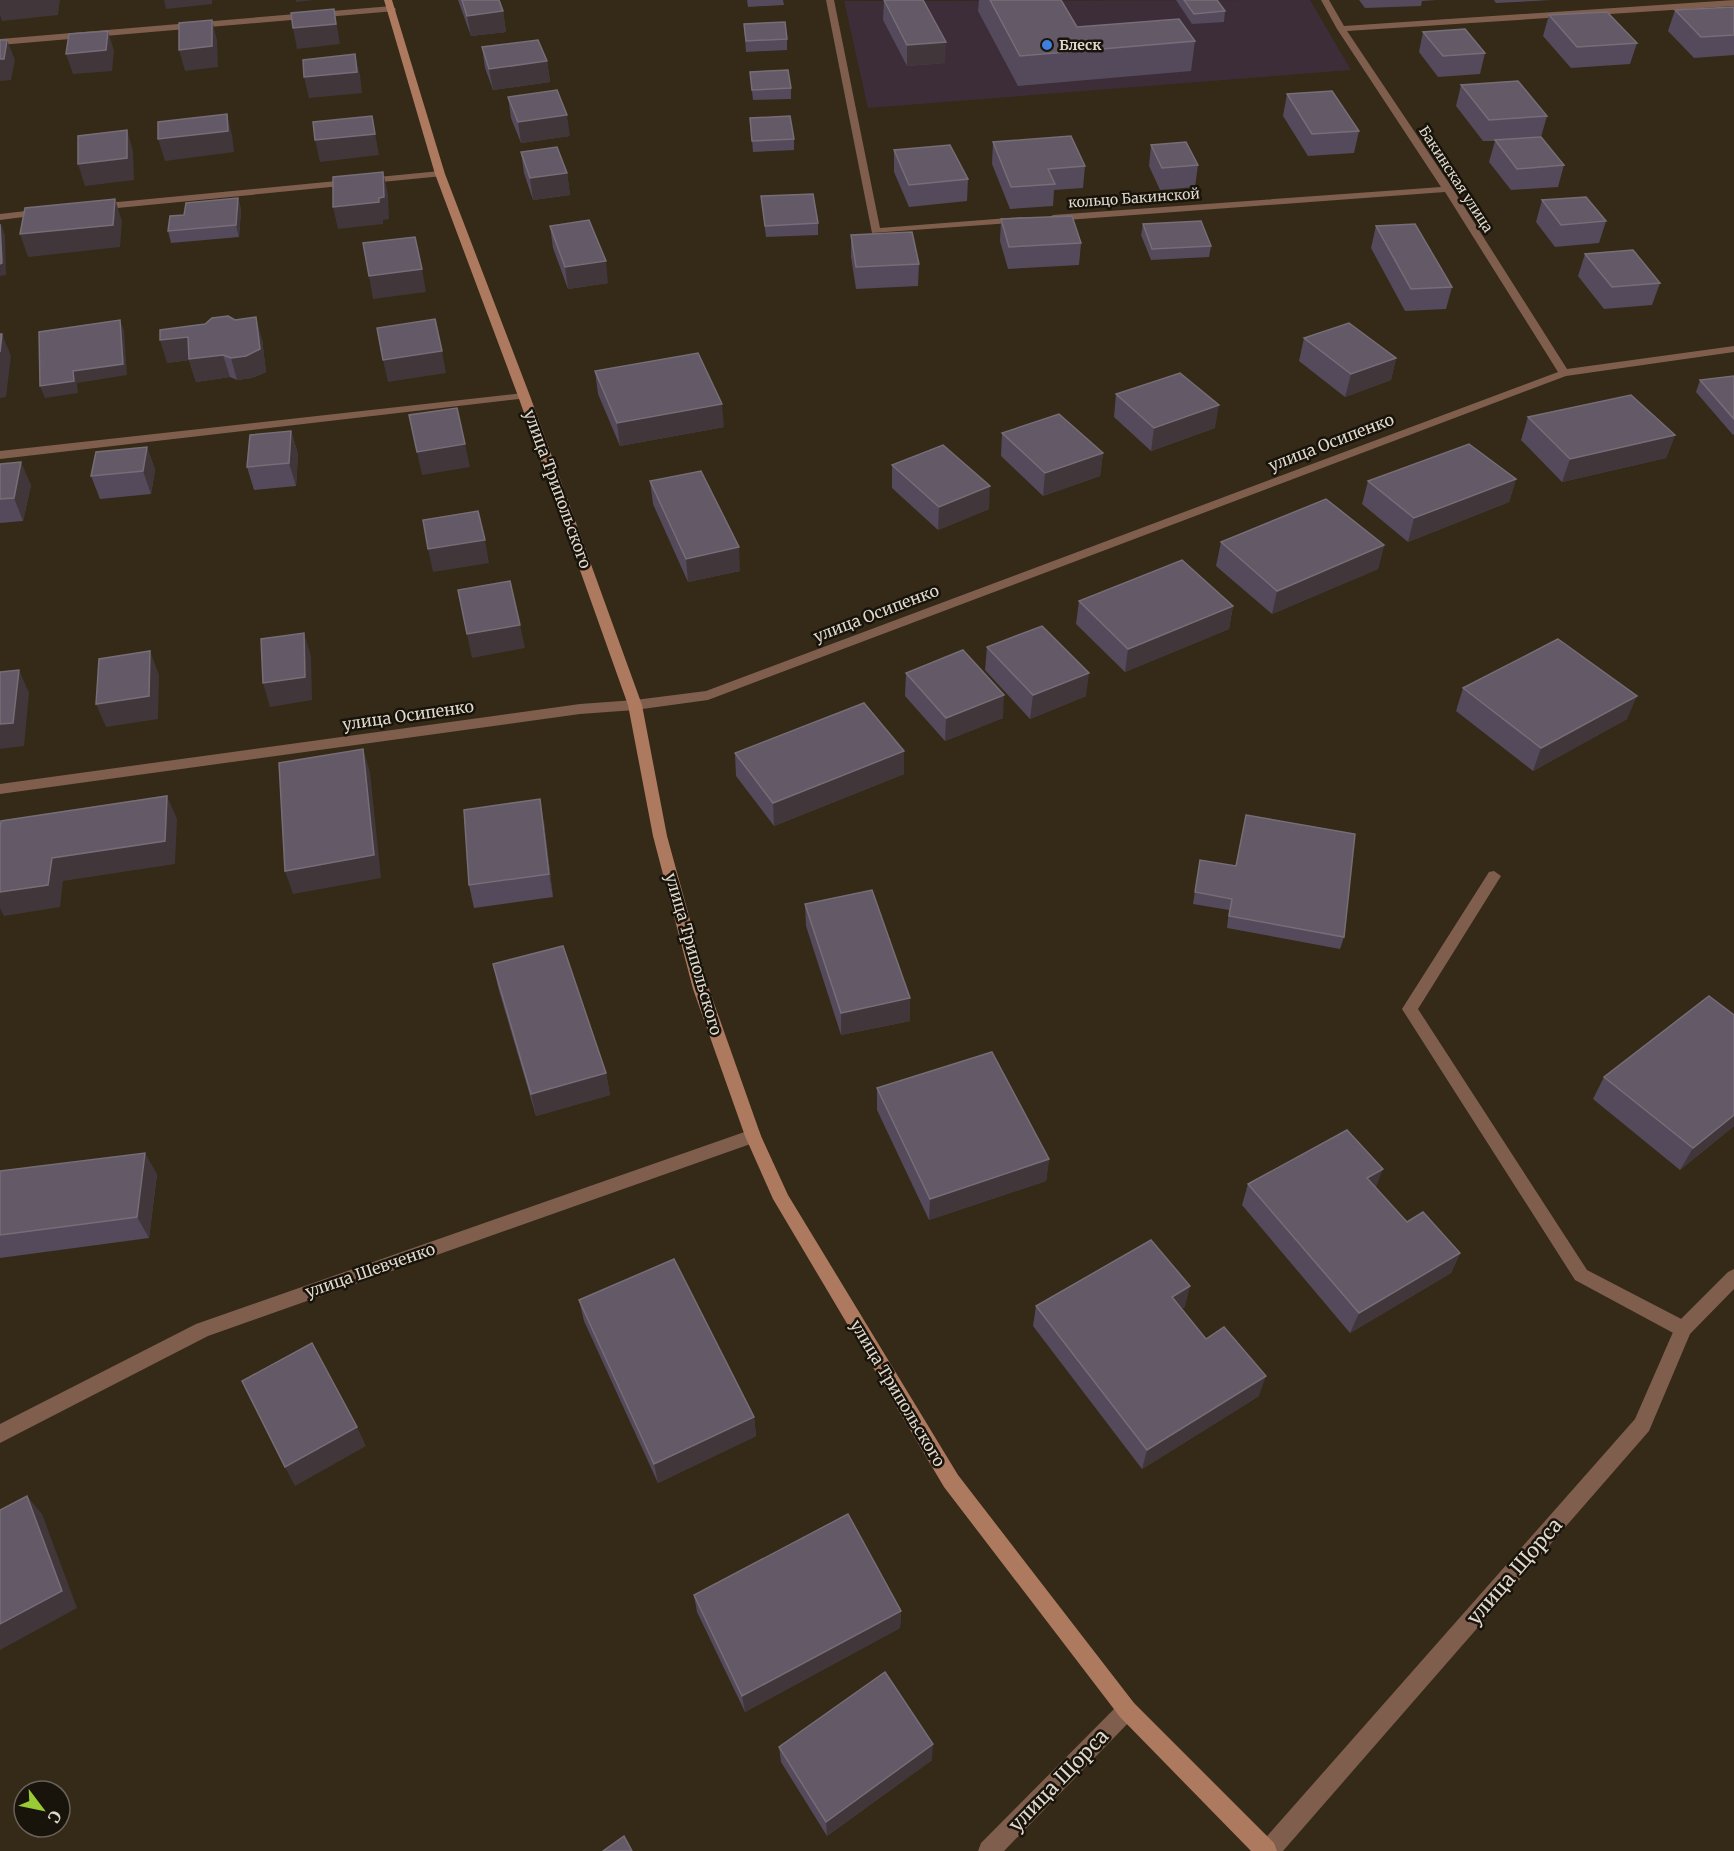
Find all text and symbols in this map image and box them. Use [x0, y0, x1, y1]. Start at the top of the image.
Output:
place label: Блеск [1059, 36, 1102, 54]
marker: Блеск [1040, 38, 1054, 52]
street label: Бакинская улица [1415, 122, 1497, 236]
street label: кольцо Бакинской [1068, 184, 1201, 212]
street label: улица Трипольского [520, 407, 596, 571]
street label: улица Осипенко [1265, 409, 1397, 475]
street label: улица Осипенко [810, 580, 942, 646]
street label: улица Осипенко [341, 696, 475, 734]
street label: улица Трипольского [661, 871, 727, 1037]
street label: улица Шевченко [302, 1238, 438, 1302]
street label: улица Трипольского [846, 1316, 950, 1470]
street label: улица Щорса [1461, 1512, 1567, 1629]
street label: улица Щорса [1003, 1723, 1113, 1837]
north arrow [12, 1779, 72, 1839]
text: С [43, 1807, 66, 1827]

